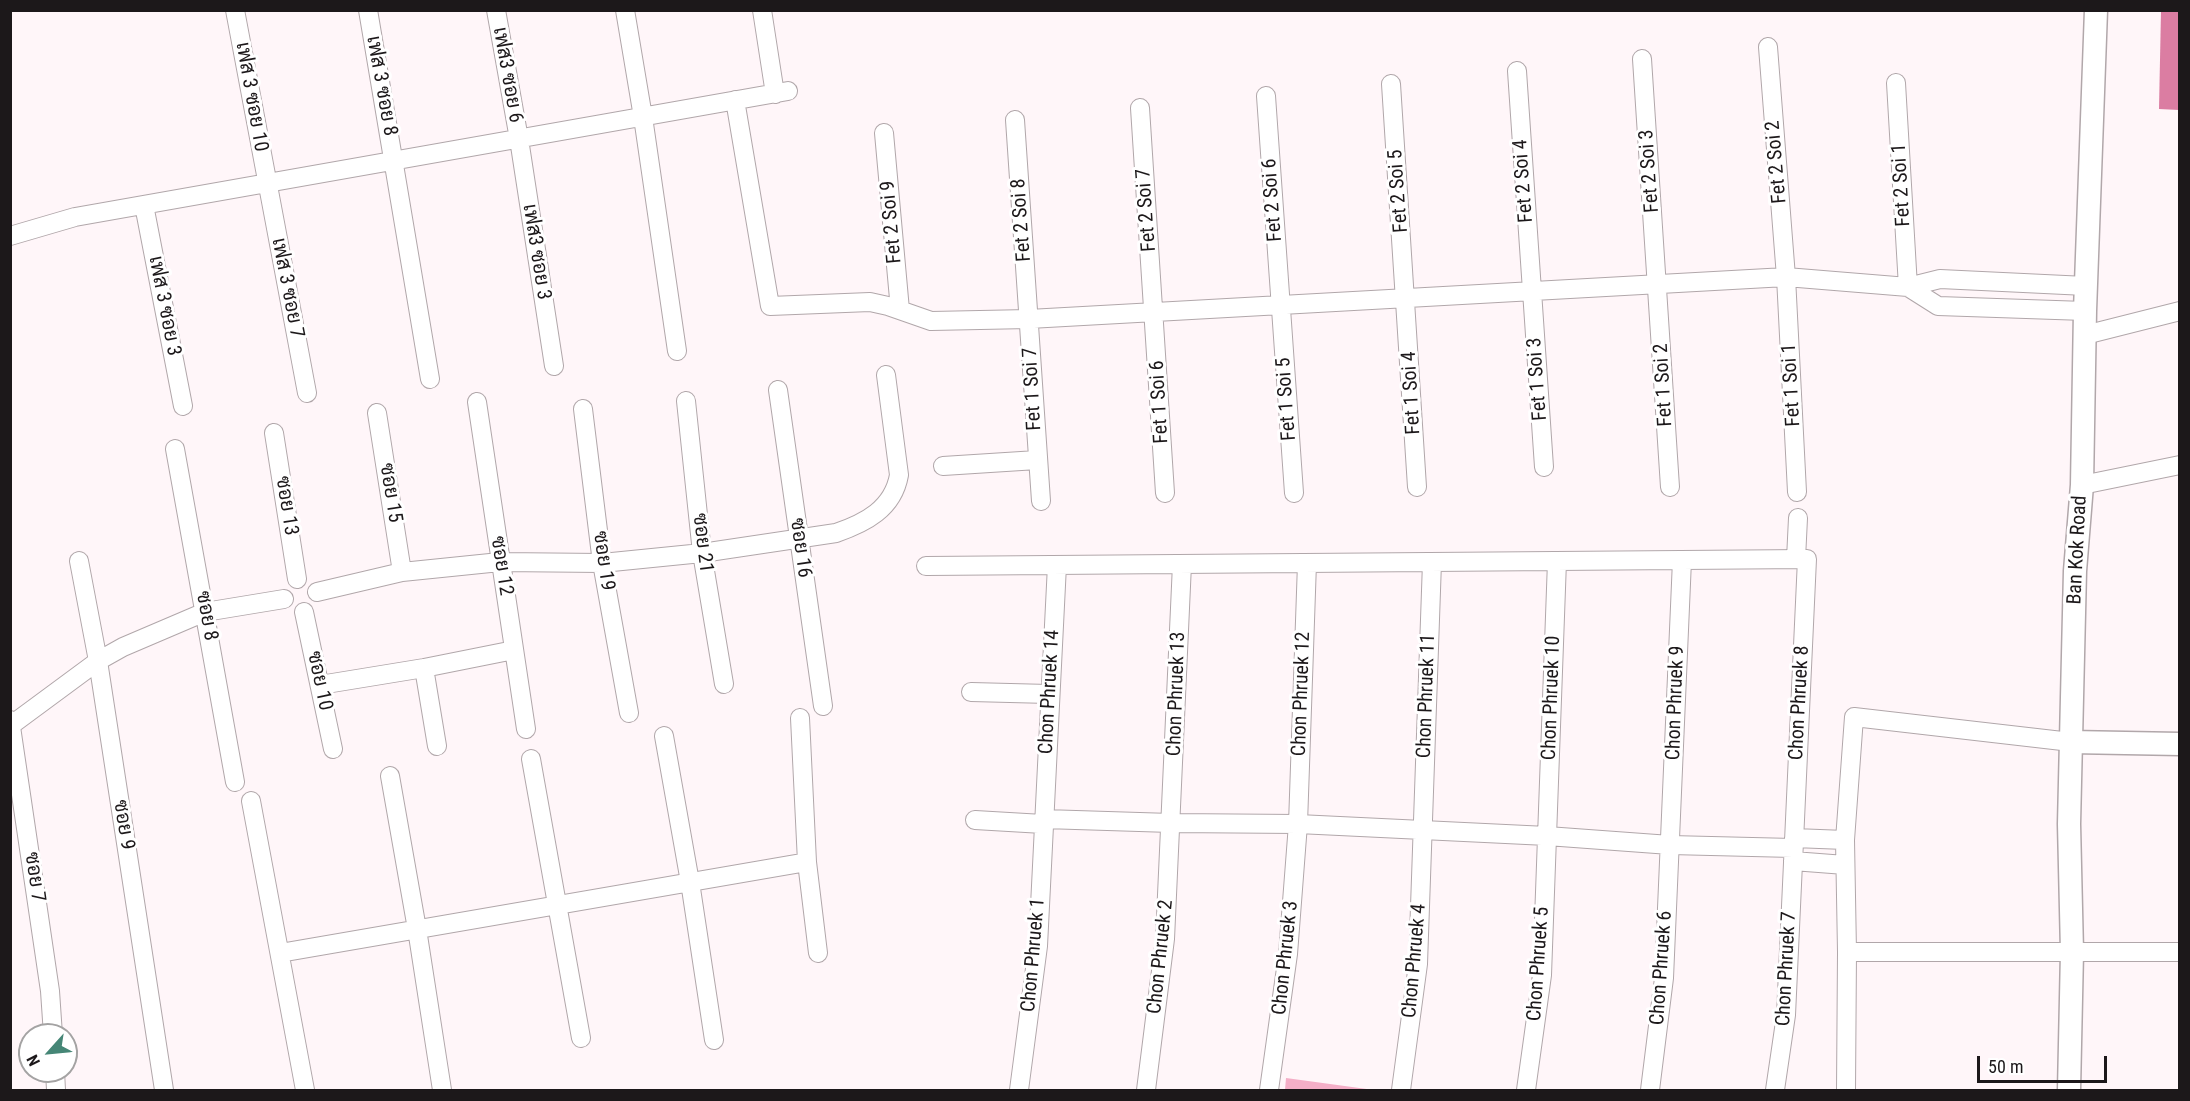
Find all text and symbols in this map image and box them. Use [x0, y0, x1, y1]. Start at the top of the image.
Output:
street label: เฟส3 ซอย 6 [487, 25, 527, 125]
street label: เฟส 3 ซอย 8 [360, 34, 402, 138]
street label: เฟส 3 ซอย 10 [230, 40, 272, 154]
street label: Fet 2 Soi 2 [1761, 120, 1793, 204]
street label: Fet 2 Soi 3 [1635, 129, 1665, 213]
street label: Fet 2 Soi 4 [1509, 139, 1539, 223]
street label: Fet 2 Soi 1 [1888, 143, 1916, 227]
street label: Fet 2 Soi 5 [1384, 149, 1414, 233]
street label: Fet 2 Soi 6 [1258, 158, 1288, 242]
street label: Fet 2 Soi 7 [1132, 168, 1162, 252]
street label: Fet 2 Soi 8 [1007, 178, 1037, 262]
street label: Fet 2 Soi 9 [876, 180, 908, 264]
street label: เฟส3 ซอย 3 [517, 202, 555, 302]
street label: เฟส 3 ซอย 7 [266, 236, 308, 340]
street label: เฟส 3 ซอย 3 [143, 254, 185, 358]
street label: Fet 1 Soi 3 [1523, 337, 1553, 421]
street label: Fet 1 Soi 2 [1650, 343, 1678, 427]
street label: Fet 1 Soi 1 [1778, 343, 1806, 427]
street label: Fet 1 Soi 7 [1019, 347, 1047, 431]
street label: Fet 1 Soi 4 [1398, 351, 1426, 435]
street label: Fet 1 Soi 5 [1272, 357, 1302, 441]
street label: Fet 1 Soi 6 [1146, 360, 1174, 444]
street label: ซอย 15 [373, 462, 407, 524]
street label: ซอย 13 [269, 475, 303, 537]
street label: Ban Kok Road [2063, 495, 2093, 605]
street label: ซอย 21 [686, 512, 718, 574]
street label: ซอย 16 [784, 517, 816, 579]
street label: ซอย 19 [587, 530, 619, 592]
street label: ซอย 12 [484, 535, 518, 597]
street label: ซอย 8 [190, 589, 222, 643]
street label: Chon Phruek 14 [1035, 629, 1065, 755]
street label: Chon Phruek 13 [1163, 631, 1191, 757]
street label: Chon Phruek 12 [1288, 631, 1316, 757]
street label: Chon Phruek 11 [1413, 633, 1441, 759]
street label: Chon Phruek 10 [1538, 635, 1566, 761]
street label: Chon Phruek 9 [1662, 645, 1690, 761]
street label: Chon Phruek 8 [1785, 645, 1815, 761]
street label: ซอย 10 [301, 649, 337, 713]
street label: ซอย 9 [107, 798, 139, 852]
street label: ซอย 7 [19, 851, 49, 903]
street label: Chon Phruek 1 [1017, 897, 1051, 1013]
street label: Chon Phruek 2 [1143, 899, 1179, 1015]
street label: Chon Phruek 3 [1268, 900, 1304, 1016]
street label: Chon Phruek 4 [1398, 903, 1432, 1019]
street label: Chon Phruek 5 [1523, 906, 1555, 1022]
street label: Chon Phruek 6 [1646, 910, 1678, 1026]
street label: Chon Phruek 7 [1772, 911, 1802, 1027]
north arrow [18, 1023, 78, 1083]
scale bar [1980, 1044, 2110, 1082]
text: N [23, 1052, 44, 1069]
text: 50 m [1988, 1056, 2023, 1077]

